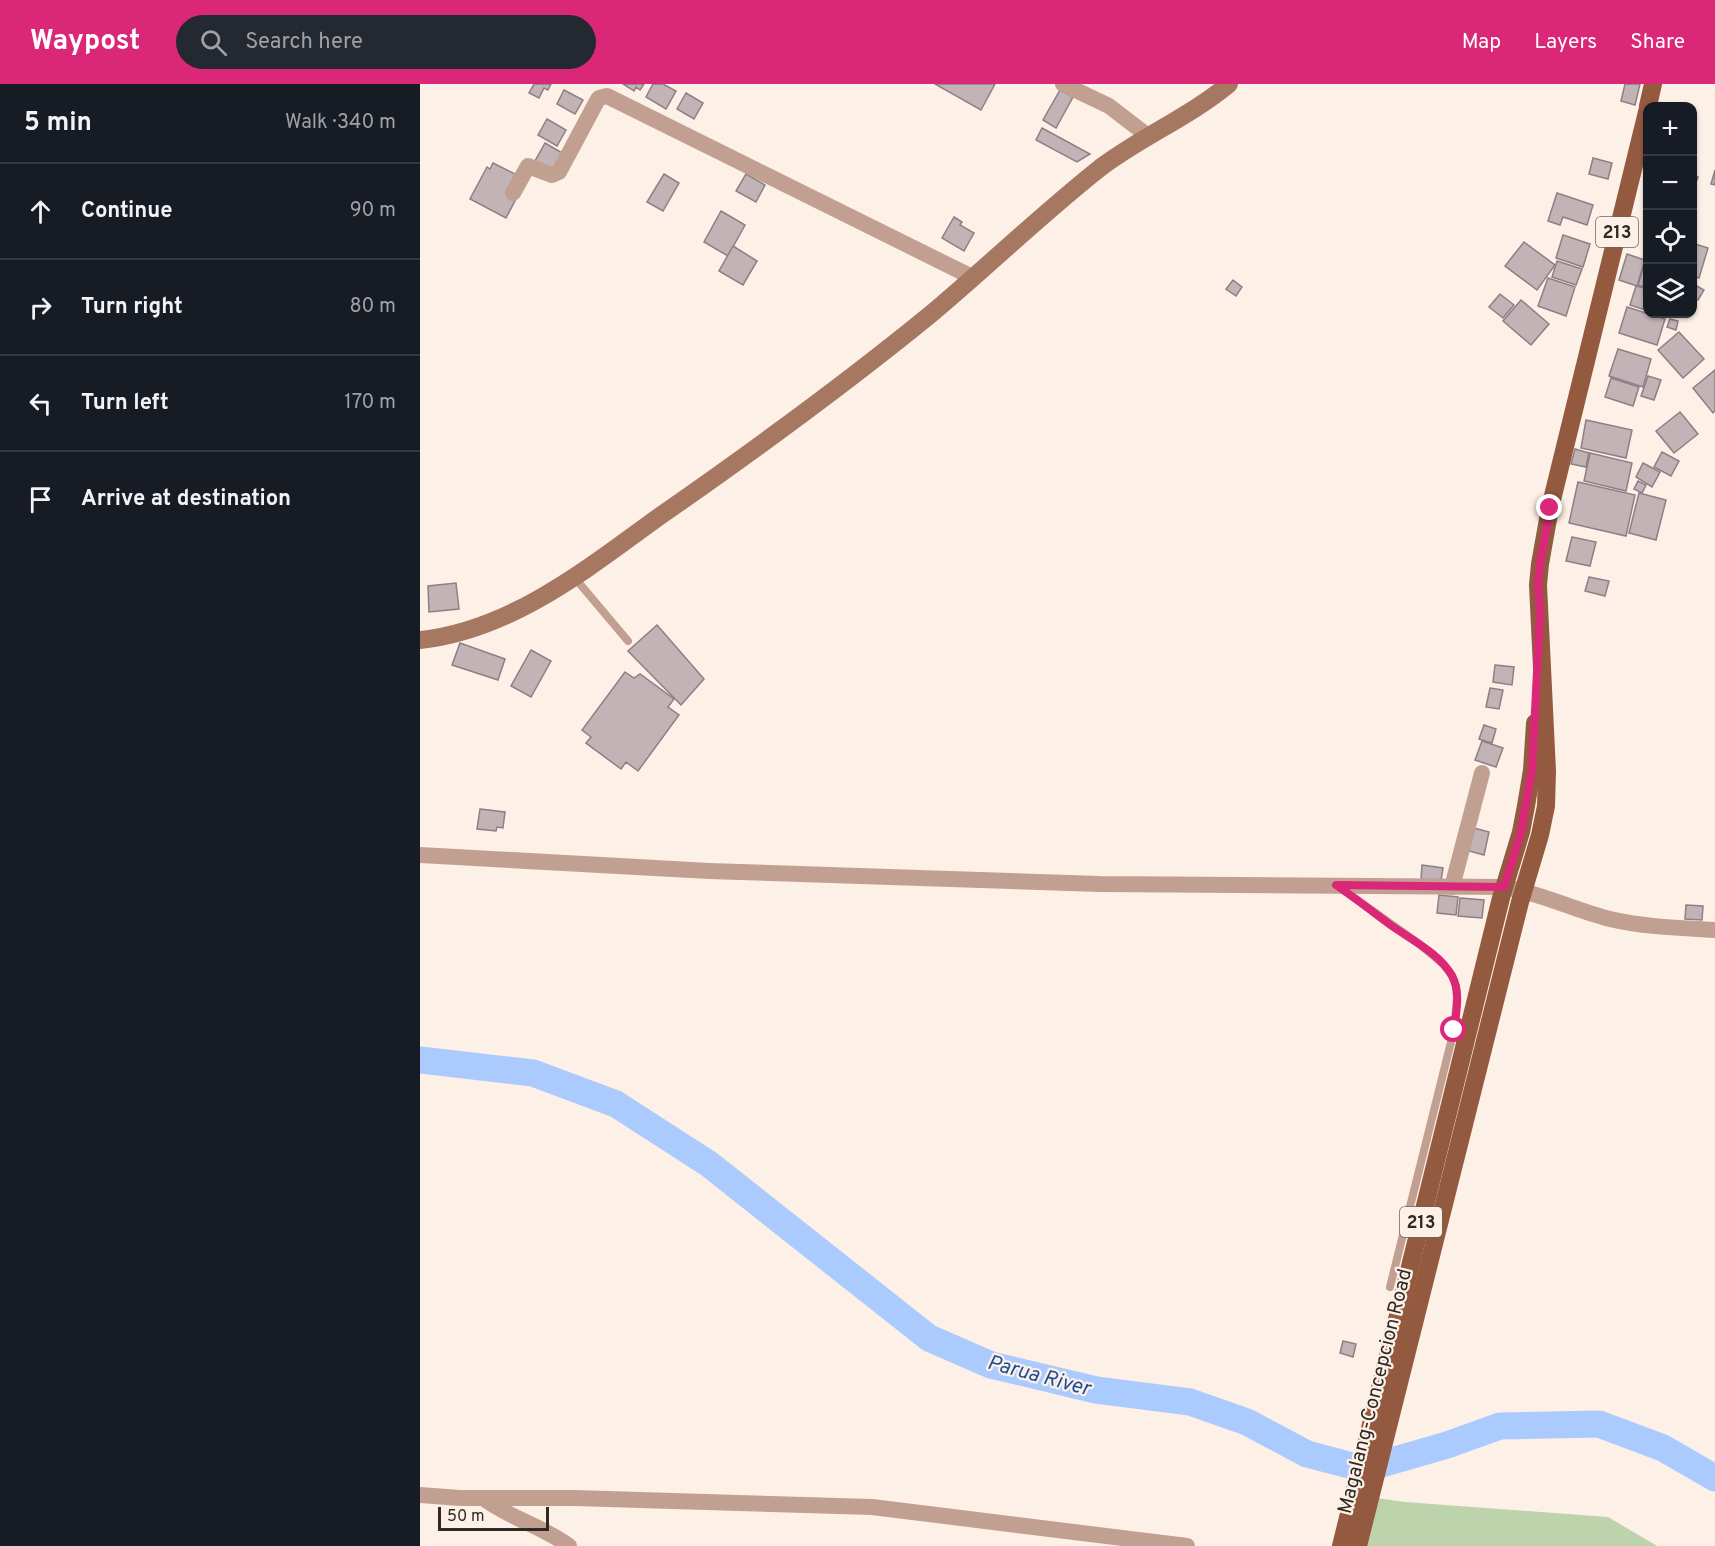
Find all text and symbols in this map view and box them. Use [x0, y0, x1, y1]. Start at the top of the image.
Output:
search box [176, 15, 596, 69]
text: Waypost [30, 24, 140, 60]
icon: search [197, 26, 230, 59]
text: Search here [245, 29, 363, 56]
text: Map [1462, 29, 1501, 56]
text: Layers [1534, 29, 1597, 56]
text: Share [1630, 29, 1685, 56]
map controls [1643, 102, 1697, 318]
button: + [1643, 102, 1697, 156]
text: 5 min [24, 107, 92, 140]
text: Walk · 340 m [285, 110, 396, 136]
button: − [1643, 156, 1697, 210]
icon: ahead [24, 195, 57, 228]
text: Continue [81, 198, 172, 225]
text: 90 m [350, 198, 396, 224]
button: locate [1643, 210, 1697, 264]
road number: 213 [1596, 217, 1638, 247]
button: layers [1643, 264, 1697, 318]
icon: right [24, 291, 57, 324]
text: Turn right [81, 294, 183, 321]
text: 80 m [350, 294, 396, 320]
icon: left [24, 387, 57, 420]
text: Turn left [81, 390, 169, 417]
text: 170 m [344, 390, 396, 416]
icon: arrive [24, 483, 57, 516]
text: Arrive at destination [81, 486, 291, 513]
route end [1536, 494, 1562, 520]
route start [1440, 1016, 1466, 1042]
road number: 213 [1400, 1207, 1442, 1237]
street label: Magalang-Concepcion Road [1333, 1266, 1419, 1517]
water label: Parua River [984, 1350, 1095, 1404]
scale bar [438, 1504, 549, 1532]
text: 50 m [447, 1507, 485, 1527]

